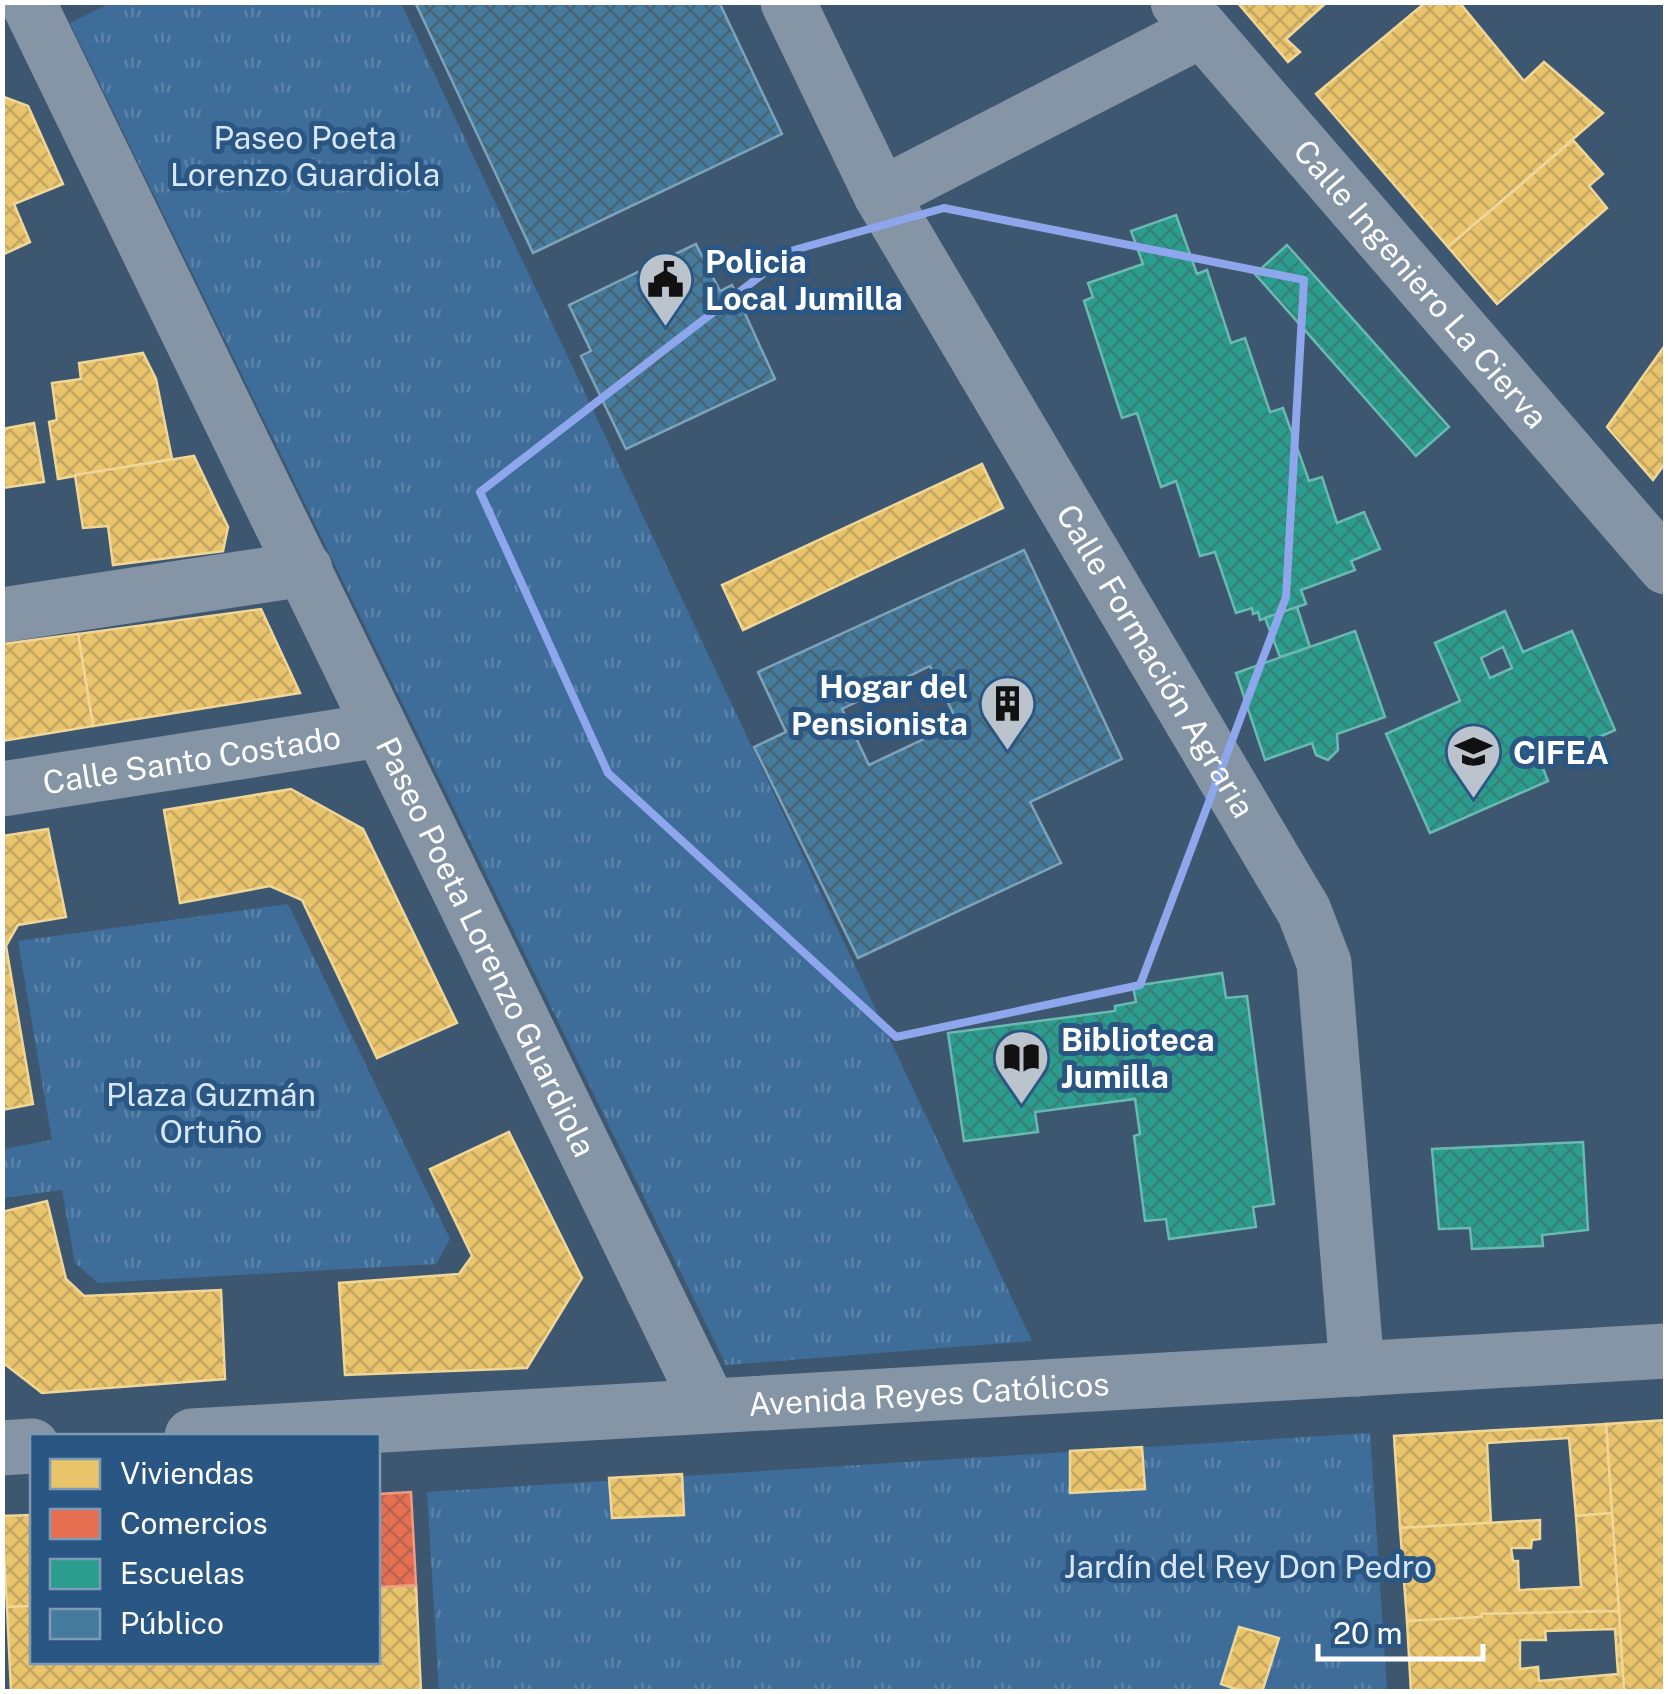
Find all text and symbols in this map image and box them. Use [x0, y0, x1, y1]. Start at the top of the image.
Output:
park label: Paseo Poeta Lorenzo Guardiola [170, 119, 440, 193]
street label: Calle Ingeniero La Cierva [1287, 132, 1556, 435]
place label: Policia Local Jumilla [705, 243, 903, 317]
public building icon: Policia Local Jumilla [636, 249, 696, 328]
street label: Calle Formación Agraria [1049, 497, 1263, 824]
place label: Hogar del Pensionista [791, 668, 968, 742]
building icon: Hogar del Pensionista [977, 674, 1037, 753]
street label: Calle Santo Costado [40, 718, 343, 801]
school or university icon: CIFEA [1444, 722, 1504, 801]
street label: Paseo Poeta Lorenzo Guardiola [369, 731, 604, 1162]
place label: CIFEA [1513, 734, 1609, 771]
place label: Biblioteca Jumilla [1061, 1021, 1215, 1095]
library icon: Biblioteca Jumilla [992, 1027, 1052, 1106]
park label: Plaza Guzmán Ortuño [106, 1076, 316, 1150]
street label: Avenida Reyes Católicos [747, 1365, 1110, 1422]
legend [30, 1434, 380, 1664]
text: Viviendas [120, 1455, 254, 1491]
text: Comercios [120, 1505, 268, 1541]
park label: Jardín del Rey Don Pedro [1064, 1548, 1432, 1585]
text: Escuelas [120, 1555, 245, 1591]
scale bar [1318, 1599, 1483, 1661]
text: Público [120, 1605, 224, 1641]
text: 20 m [1333, 1615, 1402, 1651]

